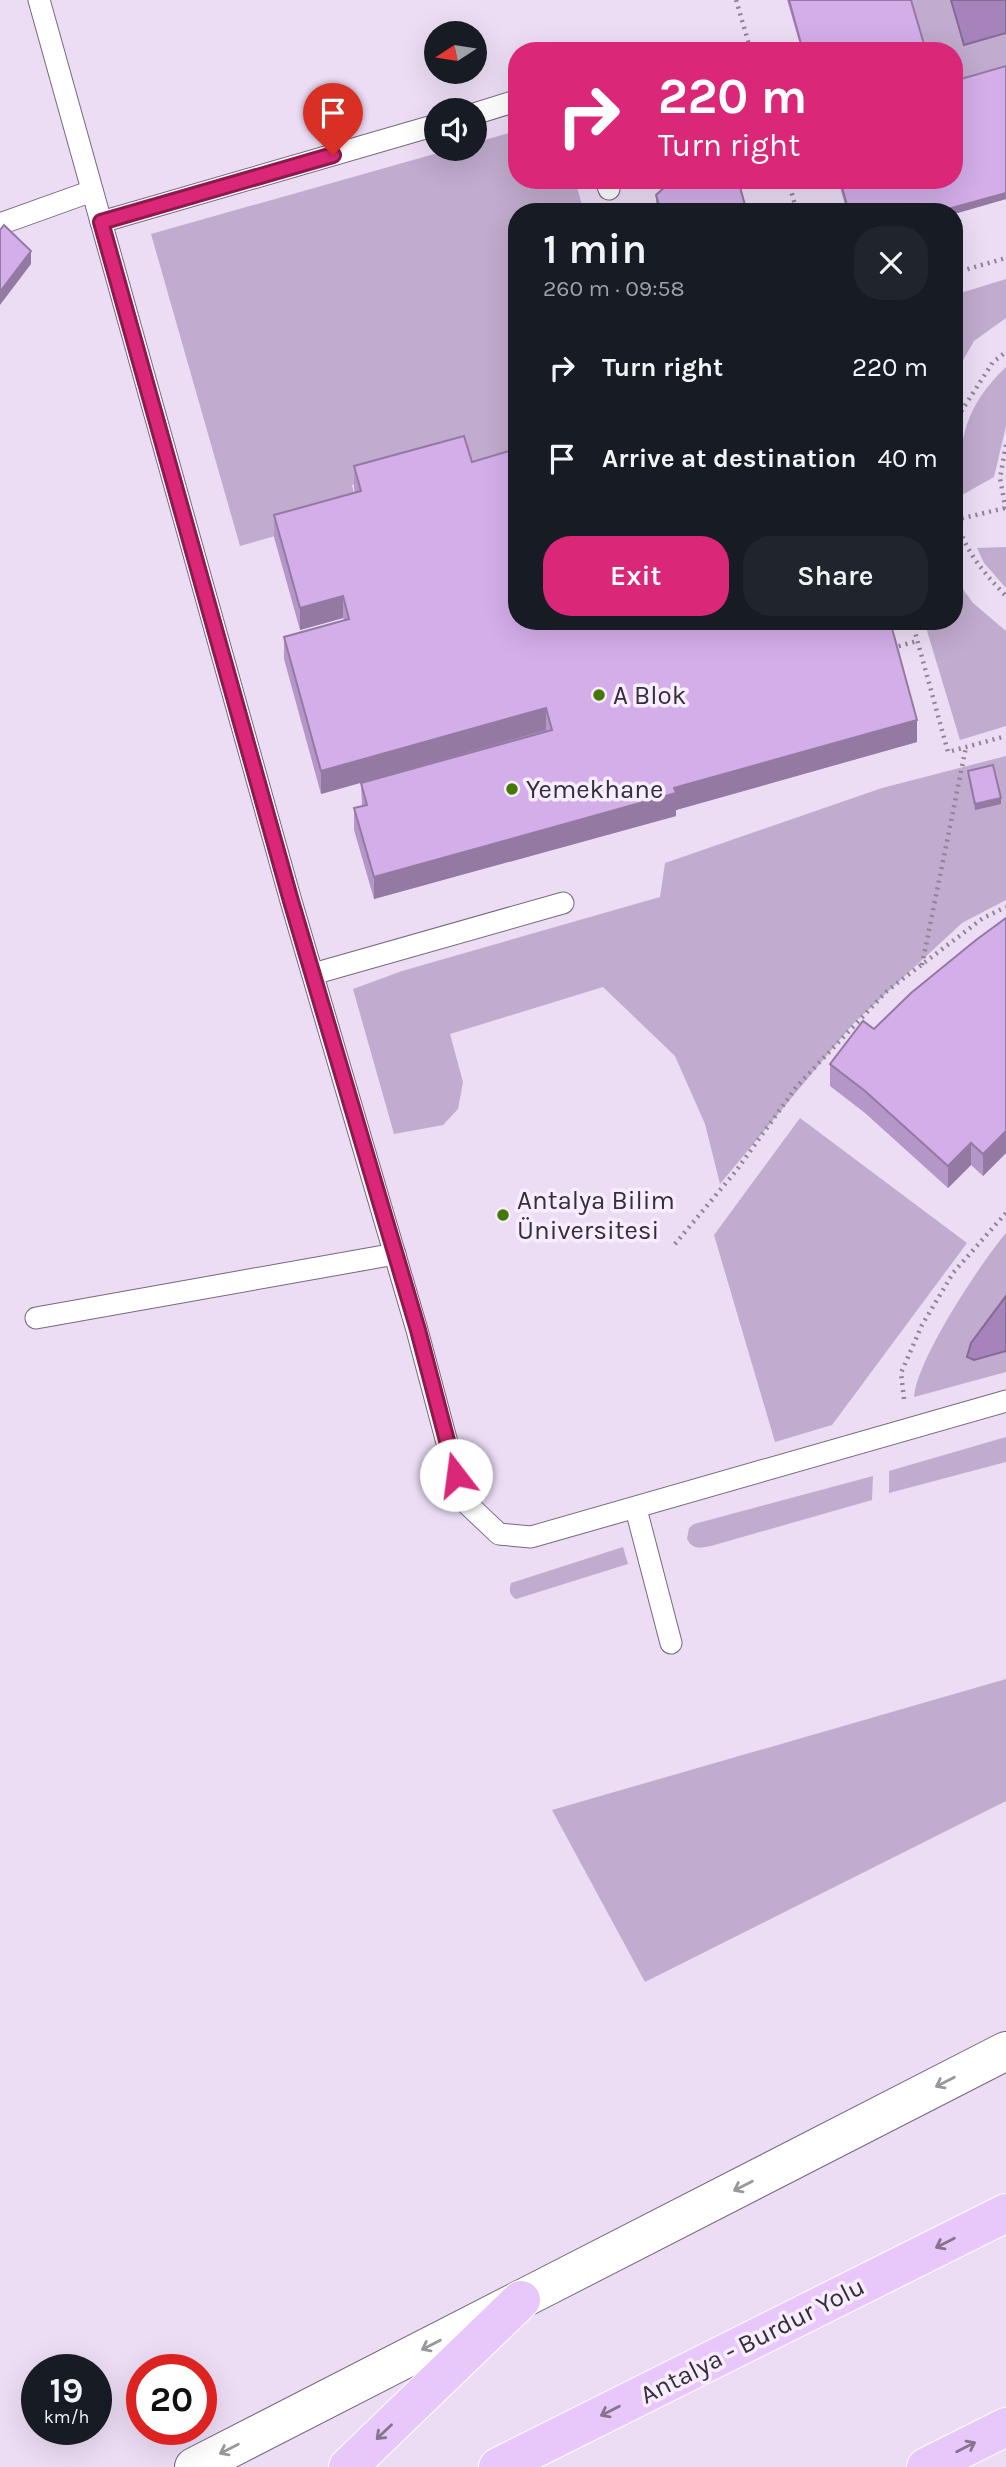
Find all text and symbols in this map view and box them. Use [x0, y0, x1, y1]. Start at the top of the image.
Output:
north arrow [424, 21, 486, 84]
map controls [424, 21, 487, 161]
text: 220 m [658, 68, 807, 125]
icon: right [543, 70, 634, 161]
pin [303, 83, 363, 155]
icon: arrive [314, 94, 352, 132]
button: sound [424, 98, 487, 161]
text: Turn right [658, 127, 800, 164]
text: 1 min [543, 224, 647, 274]
button: close [854, 226, 928, 300]
text: 260 m · 09:58 [543, 275, 685, 302]
icon: right [543, 349, 581, 387]
text: Turn right [602, 352, 723, 383]
text: 220 m [852, 352, 928, 383]
icon: arrive [543, 440, 581, 478]
text: Arrive at destination [602, 443, 856, 474]
text: 40 m [877, 443, 938, 474]
button: Exit [543, 536, 729, 616]
button: Share [743, 536, 928, 616]
place label: A Blok [613, 680, 686, 711]
marker: A Blok [591, 687, 607, 703]
place label: Yemekhane [526, 774, 663, 805]
marker: Yemekhane [504, 781, 520, 797]
place label: Antalya Bilim Üniversitesi [517, 1185, 675, 1246]
marker: Antalya Bilim Üniversitesi [495, 1207, 511, 1223]
position arrow [419, 1438, 493, 1512]
one-way arrow [935, 2076, 956, 2090]
one-way arrow [733, 2180, 754, 2193]
one-way arrow [935, 2237, 956, 2251]
street label: Antalya - Burdur Yolu [635, 2270, 870, 2410]
one-way arrow [421, 2339, 442, 2353]
speed limit sign: 20 [126, 2354, 217, 2445]
text: 19 [50, 2370, 83, 2411]
one-way arrow [600, 2405, 621, 2419]
text: km/h [44, 2406, 89, 2428]
one-way arrow [376, 2424, 393, 2441]
one-way arrow [955, 2439, 976, 2453]
one-way arrow [219, 2443, 240, 2457]

